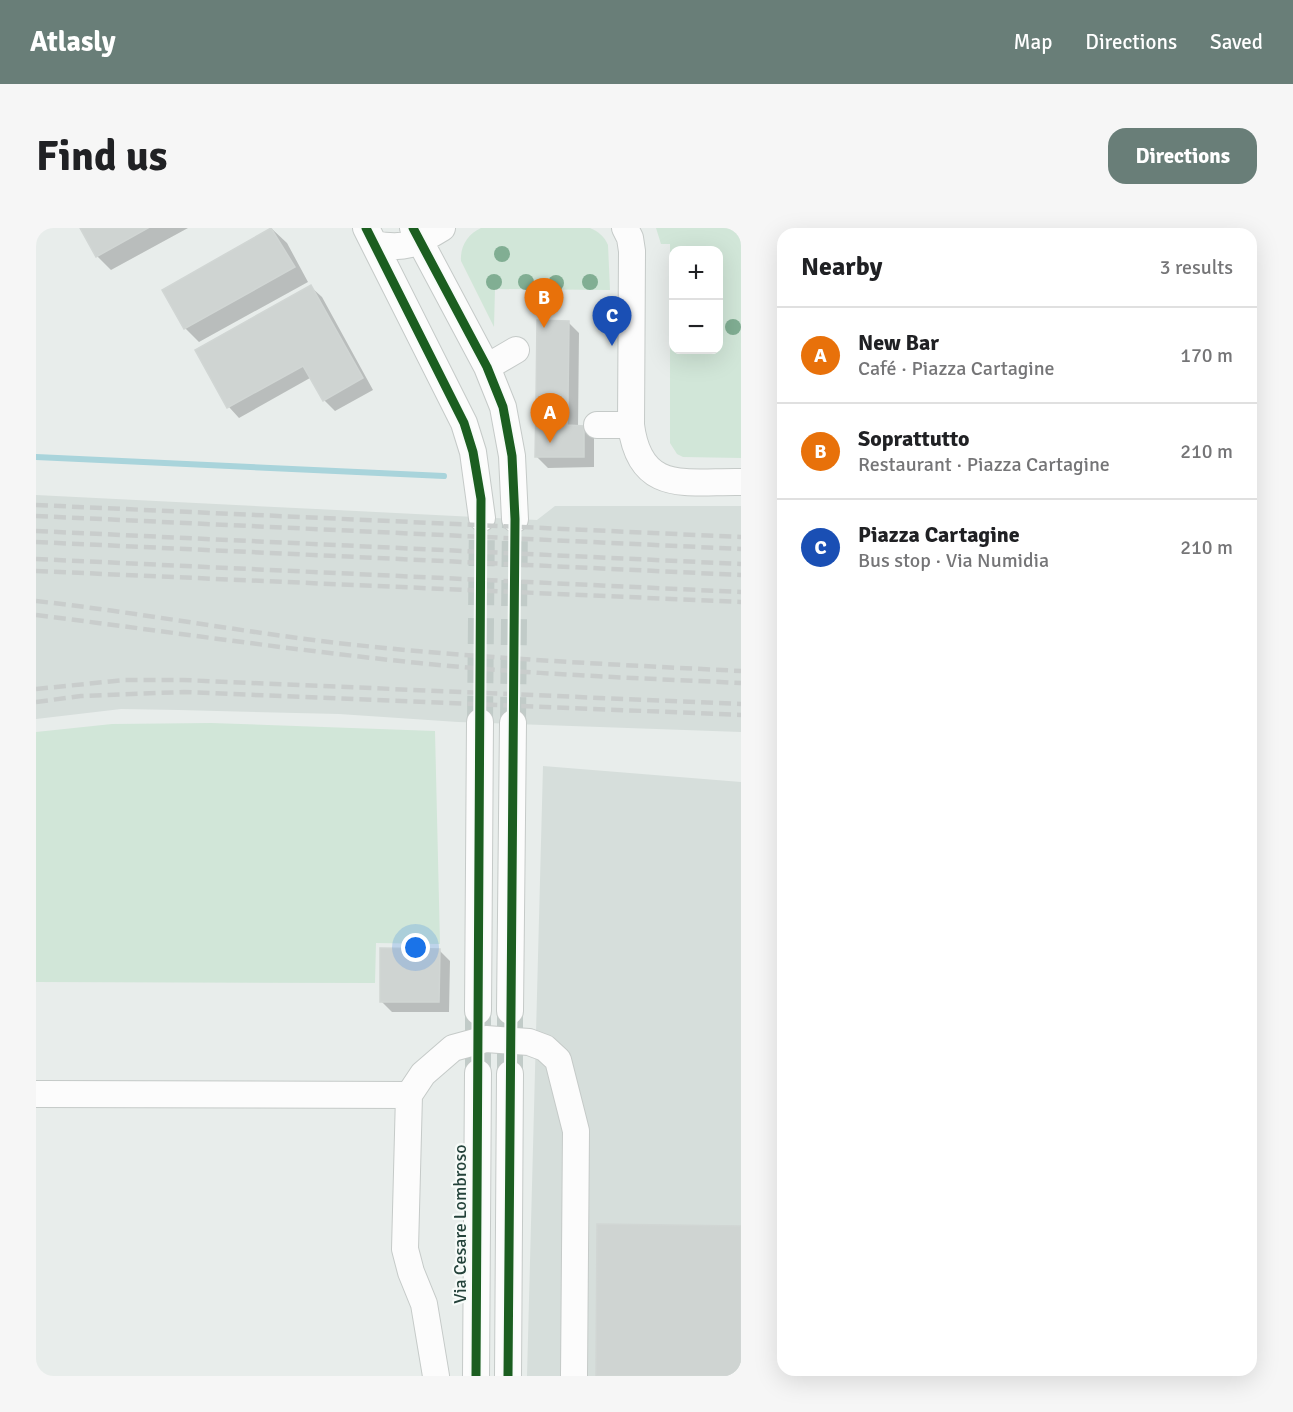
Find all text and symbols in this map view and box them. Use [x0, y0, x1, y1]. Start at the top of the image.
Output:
text: Atlasly [30, 25, 116, 59]
text: Map [1014, 29, 1052, 55]
text: Directions [1085, 29, 1177, 55]
text: Saved [1210, 29, 1263, 55]
button: Directions [1108, 128, 1257, 184]
text: Find us [36, 131, 167, 182]
map controls [669, 246, 723, 354]
button: + [669, 246, 723, 300]
text: Nearby [801, 251, 882, 283]
text: 3 results [1160, 255, 1233, 280]
pin: B [524, 279, 564, 328]
pin: C [592, 296, 632, 346]
button: − [669, 300, 723, 354]
text: New Bar [858, 329, 939, 356]
text: A [814, 343, 827, 368]
text: 170 m [1180, 343, 1233, 368]
text: Café · Piazza Cartagine [858, 356, 1055, 381]
pin: A [530, 394, 570, 443]
text: Soprattutto [858, 425, 970, 452]
text: B [814, 439, 827, 464]
text: 210 m [1180, 439, 1233, 464]
text: Restaurant · Piazza Cartagine [858, 452, 1110, 477]
text: Piazza Cartagine [858, 521, 1020, 548]
text: C [814, 535, 827, 560]
text: 210 m [1180, 535, 1233, 560]
text: Bus stop · Via Numidia [858, 548, 1049, 573]
your location [401, 933, 430, 962]
street label: Via Cesare Lombroso [449, 1144, 471, 1304]

